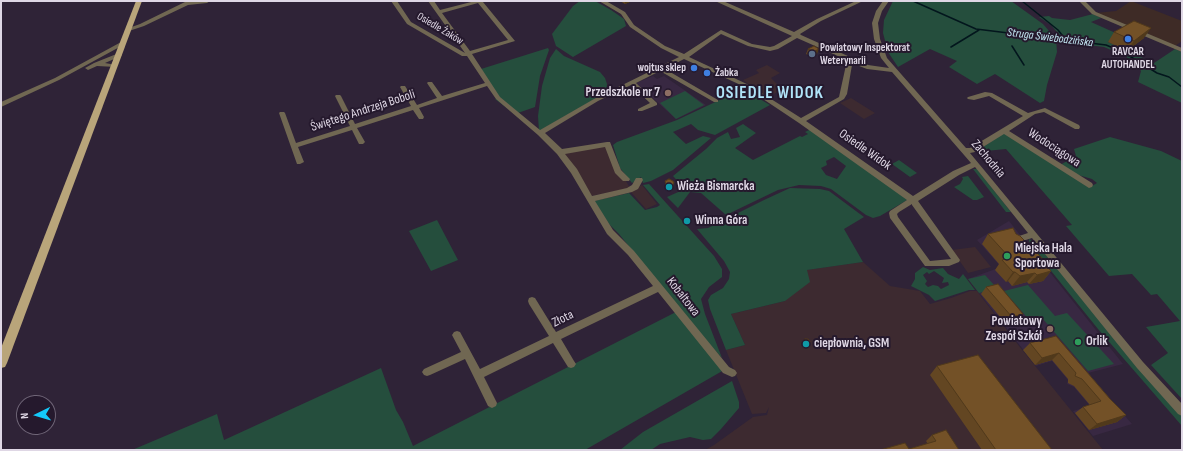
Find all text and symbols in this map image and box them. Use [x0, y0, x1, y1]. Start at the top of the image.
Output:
street label: Osiedle Żaków [414, 10, 466, 48]
water label: Struga Świebodzińska [1006, 26, 1094, 50]
marker: RAVCAR AUTOHANDEL [1123, 34, 1133, 44]
place label: Powiatowy Inspektorat Weterynarii [820, 41, 910, 67]
place label: RAVCAR AUTOHANDEL [1101, 45, 1155, 71]
marker: Powiatowy Inspektorat Weterynarii [807, 49, 817, 59]
place label: wojtus sklep [637, 61, 686, 75]
marker: wojtus sklep [689, 63, 699, 73]
place label: Żabka [715, 66, 738, 80]
marker: Żabka [702, 68, 712, 78]
district label: OSIEDLE WIDOK [716, 84, 824, 104]
place label: Przedszkole nr 7 [586, 85, 660, 101]
street label: Świętego Andrzeja Boboli [309, 87, 417, 135]
marker: Przedszkole nr 7 [663, 88, 673, 98]
street label: Wodociągowa [1025, 125, 1083, 171]
street label: Osiedle Widok [836, 126, 894, 174]
street label: Zachodnia [968, 137, 1008, 181]
place label: Wieża Bismarcka [677, 179, 754, 195]
marker: Wieża Bismarcka [664, 182, 674, 192]
place label: Winna Góra [695, 213, 747, 229]
marker: Winna Góra [682, 216, 692, 226]
place label: Miejska Hala Sportowa [1015, 241, 1072, 272]
marker: Miejska Hala Sportowa [1002, 251, 1012, 261]
street label: Kobaltowa [663, 274, 703, 320]
street label: Złota [550, 307, 576, 331]
place label: Powiatowy Zespół Szkół [986, 314, 1042, 345]
marker: Powiatowy Zespół Szkół [1045, 324, 1055, 334]
place label: Orlik [1086, 334, 1108, 350]
place label: ciepłownia, GSM [814, 336, 889, 352]
marker: Orlik [1073, 337, 1083, 347]
marker: ciepłownia, GSM [801, 339, 811, 349]
north arrow [16, 395, 56, 435]
text: N [18, 413, 31, 419]

